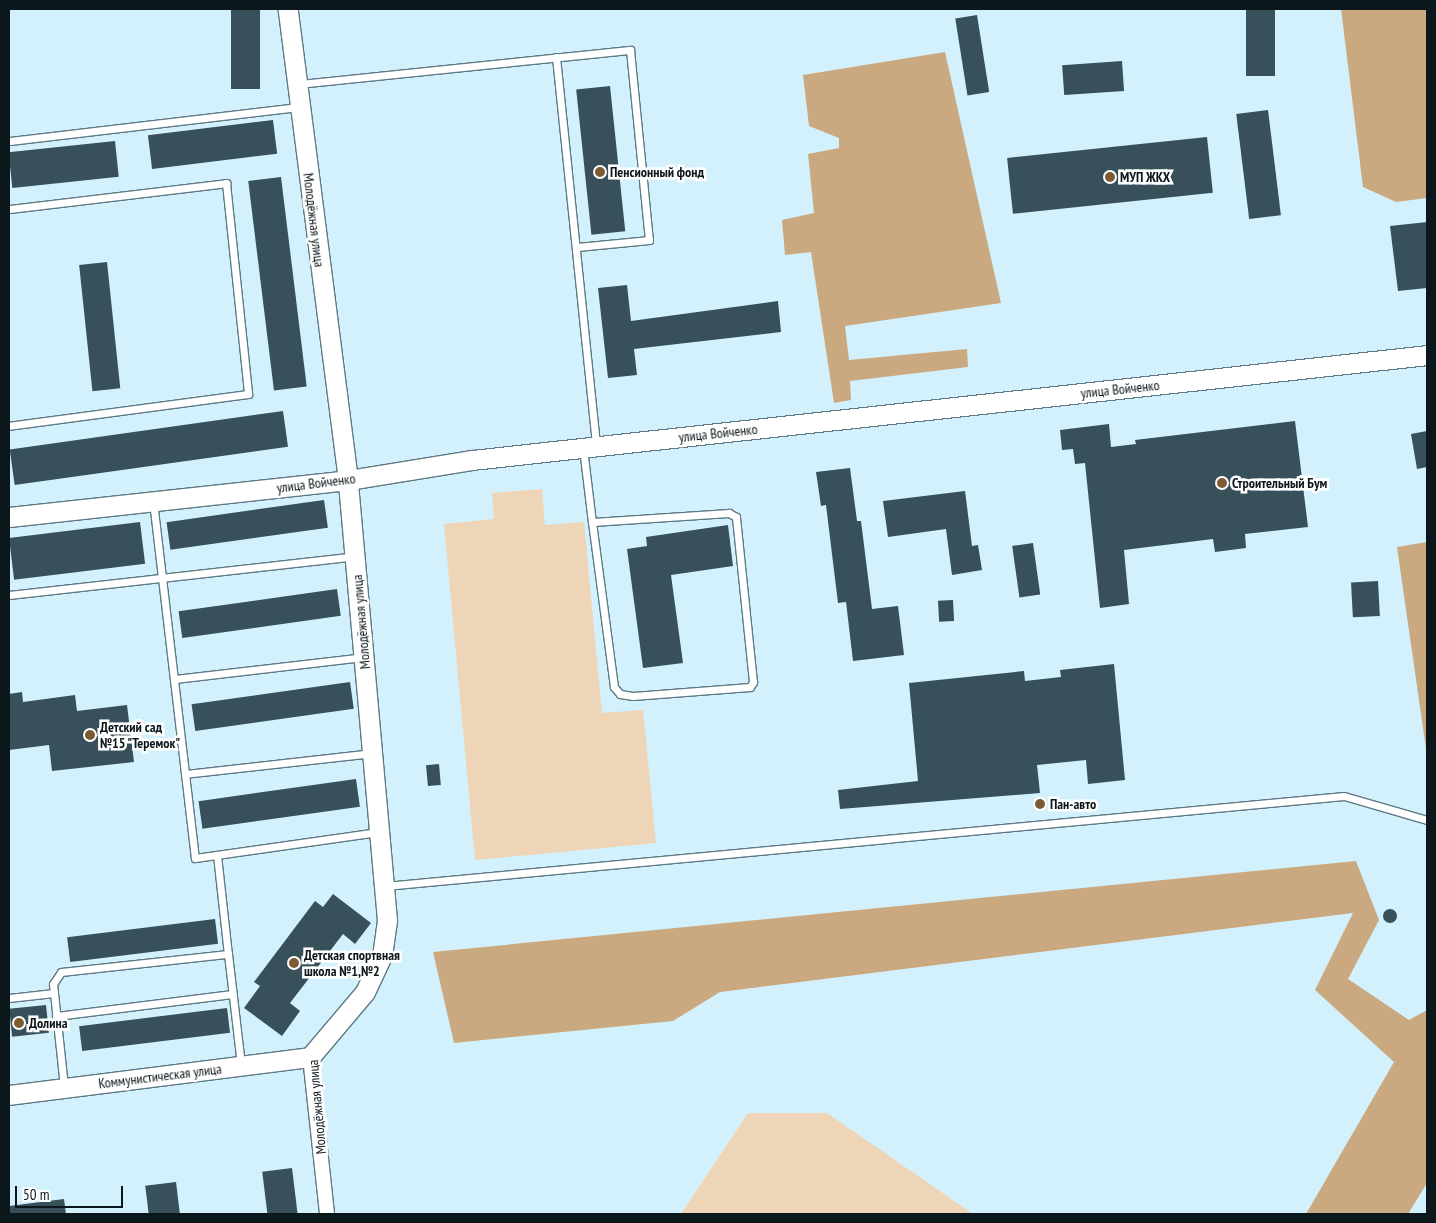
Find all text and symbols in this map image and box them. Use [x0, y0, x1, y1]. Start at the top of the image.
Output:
place label: Пенсионный фонд [610, 164, 704, 180]
marker: Пенсионный фонд [594, 166, 606, 178]
place label: МУП ЖКХ [1120, 169, 1170, 185]
marker: МУП ЖКХ [1104, 171, 1116, 183]
street label: Молодёжная улица [300, 172, 328, 268]
street label: улица Войченко [1080, 377, 1160, 401]
street label: улица Войченко [678, 421, 758, 445]
street label: улица Войченко [276, 470, 356, 496]
place label: Строительный Бум [1232, 475, 1327, 491]
marker: Строительный Бум [1216, 477, 1228, 489]
street label: Молодёжная улица [348, 574, 374, 670]
place label: Детский сад №15 "Теремок" [100, 719, 181, 752]
marker: Детский сад №15 "Теремок" [84, 729, 96, 741]
place label: Пан-авто [1050, 796, 1096, 812]
marker: Пан-авто [1034, 798, 1046, 810]
place label: Детская спортвная школа №1,№2 [304, 947, 400, 980]
marker: Детская спортвная школа №1,№2 [288, 957, 300, 969]
place label: Долина [29, 1015, 67, 1031]
marker: Долина [13, 1017, 25, 1029]
street label: Молодёжная улица [304, 1059, 330, 1155]
street label: Коммунистическая улица [97, 1060, 223, 1092]
scale bar [18, 1176, 125, 1208]
text: 50 m [23, 1185, 49, 1204]

